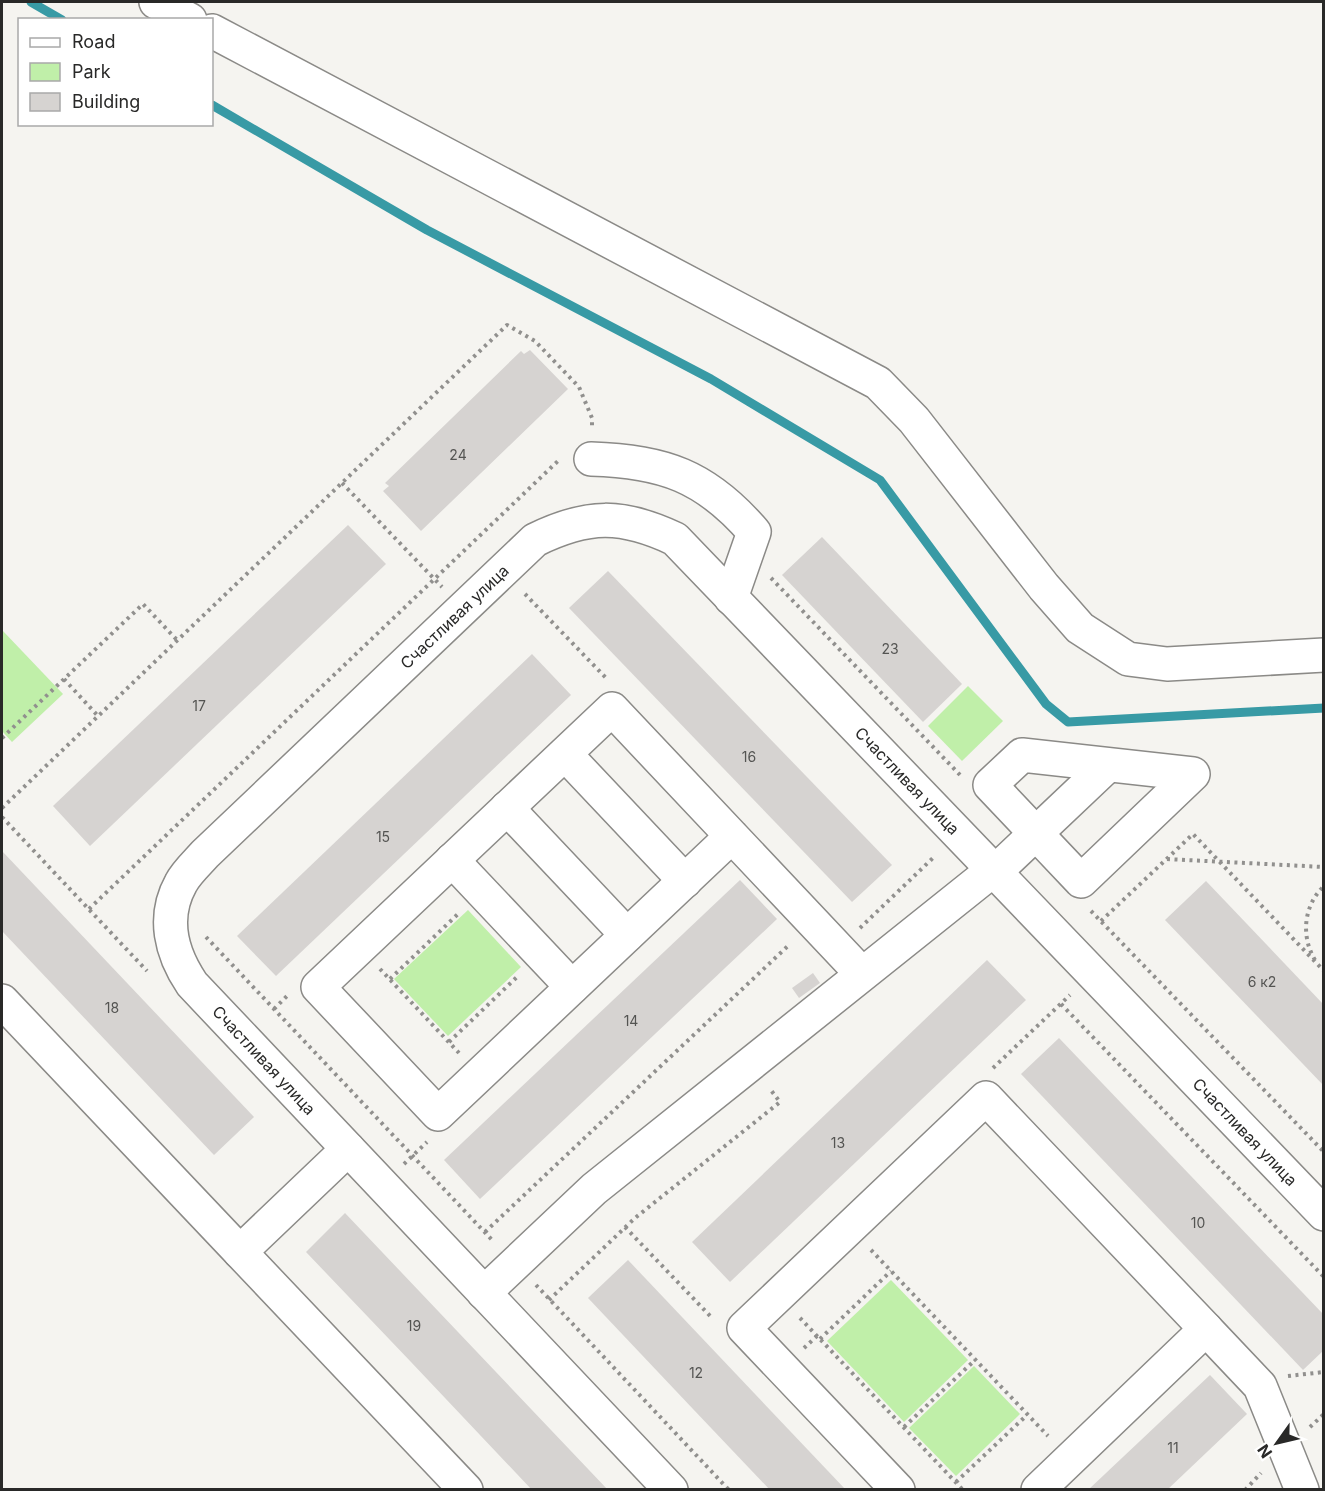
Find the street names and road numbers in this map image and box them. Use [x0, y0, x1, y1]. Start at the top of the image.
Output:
street label: Счастливая улица [396, 561, 513, 673]
street label: Счастливая улица [851, 723, 964, 839]
street label: Счастливая улица [208, 1001, 320, 1119]
street label: Счастливая улица [1189, 1074, 1301, 1190]

